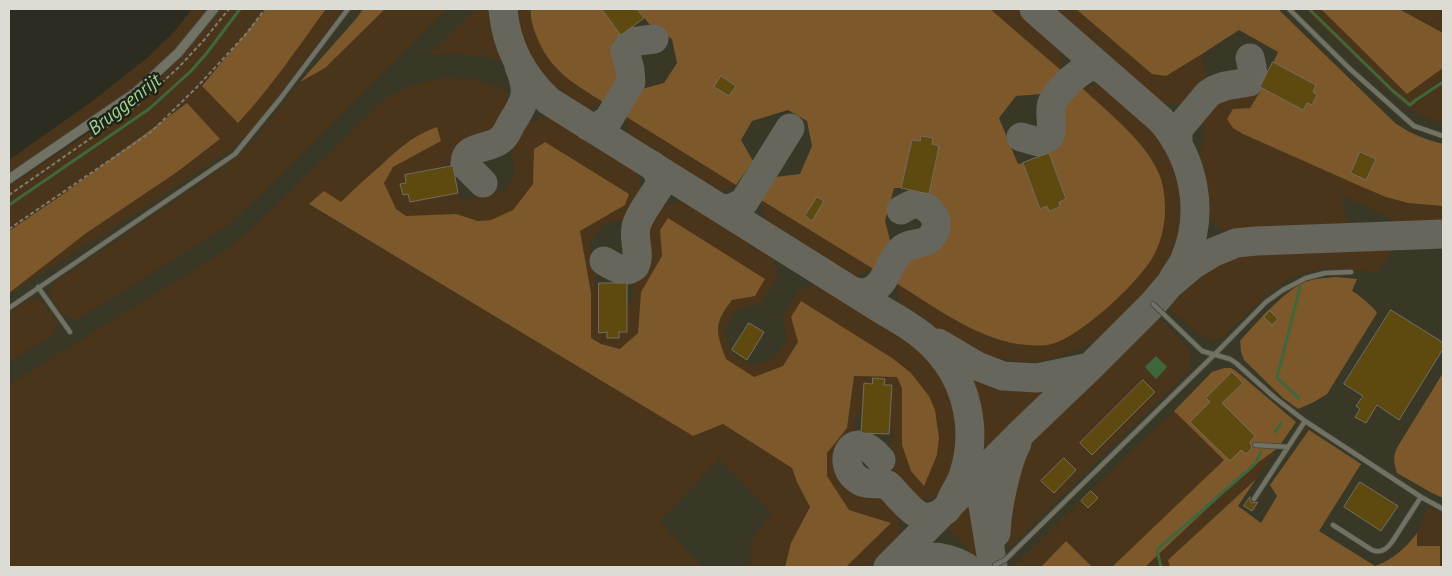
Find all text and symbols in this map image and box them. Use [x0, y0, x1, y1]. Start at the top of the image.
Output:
water label: Bruggenrijt [84, 69, 166, 141]

